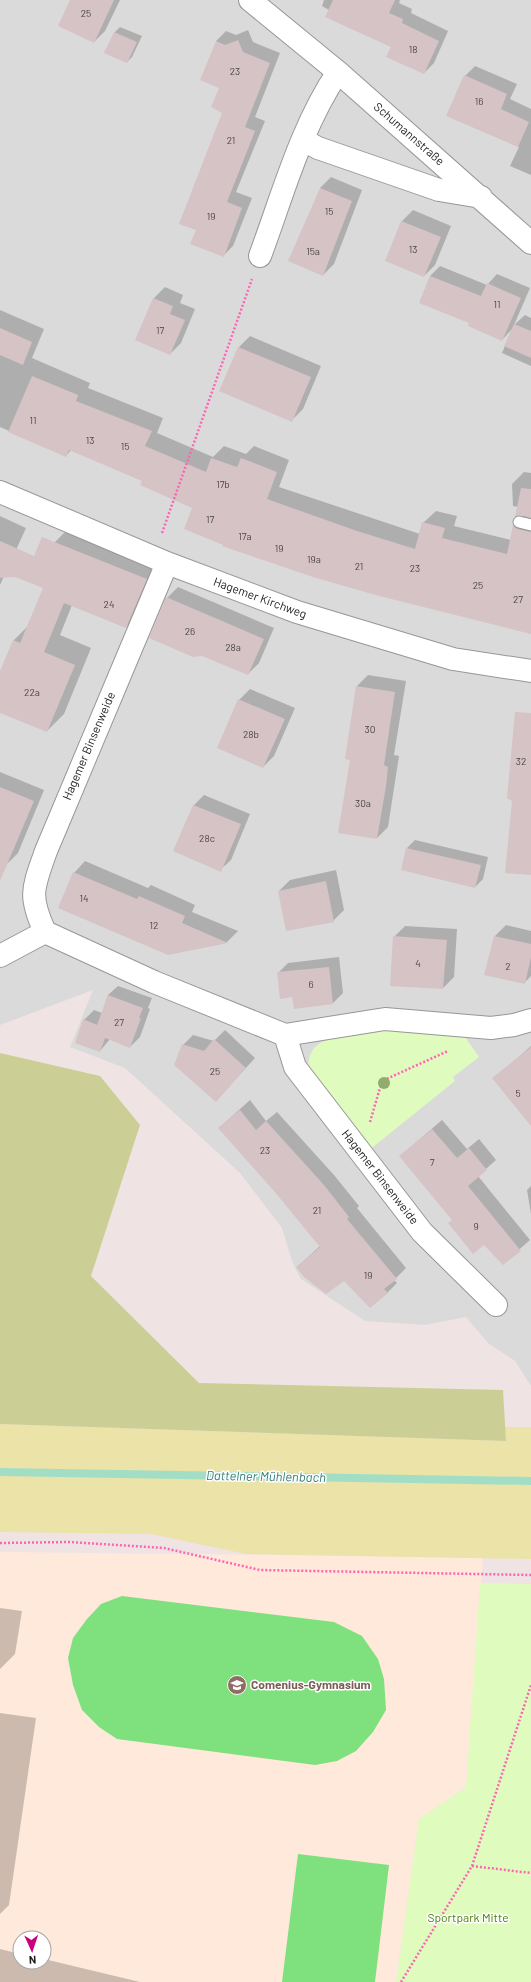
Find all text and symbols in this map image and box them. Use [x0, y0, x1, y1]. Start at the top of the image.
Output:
house number: 25 [81, 7, 91, 19]
house number: 18 [409, 43, 417, 55]
house number: 23 [230, 65, 240, 77]
house number: 16 [475, 95, 483, 107]
street label: Schumannstraße [372, 99, 448, 168]
house number: 21 [227, 134, 235, 146]
house number: 15 [325, 205, 333, 217]
house number: 19 [207, 210, 215, 222]
house number: 13 [409, 243, 417, 255]
house number: 15a [306, 245, 320, 257]
house number: 11 [493, 298, 501, 310]
house number: 17 [156, 324, 164, 336]
house number: 11 [29, 414, 37, 426]
house number: 13 [86, 434, 94, 446]
house number: 15 [121, 440, 129, 452]
house number: 17b [216, 478, 230, 490]
house number: 17 [206, 513, 214, 525]
house number: 17a [238, 530, 252, 542]
house number: 19 [275, 542, 283, 554]
house number: 19a [307, 553, 321, 565]
house number: 21 [355, 560, 363, 572]
house number: 23 [410, 562, 420, 574]
street label: Hagemer Kirchweg [212, 574, 309, 620]
house number: 25 [473, 579, 483, 591]
house number: 27 [513, 593, 523, 605]
house number: 24 [104, 598, 114, 610]
house number: 26 [185, 625, 195, 637]
house number: 28a [225, 641, 241, 653]
house number: 22a [24, 686, 40, 698]
street label: Hagemer Binsenweide [59, 689, 117, 802]
house number: 30 [365, 723, 375, 735]
house number: 28b [243, 728, 259, 740]
house number: 32 [516, 755, 526, 767]
house number: 30a [355, 797, 371, 809]
house number: 28c [199, 832, 215, 844]
house number: 14 [79, 892, 89, 904]
house number: 12 [150, 919, 158, 931]
house number: 4 [415, 957, 421, 969]
house number: 2 [505, 960, 511, 972]
house number: 6 [308, 978, 314, 990]
house number: 27 [114, 1016, 124, 1028]
house number: 25 [210, 1065, 220, 1077]
house number: 5 [515, 1087, 521, 1099]
street label: Hagemer Binsenweide [339, 1126, 422, 1226]
house number: 23 [260, 1144, 270, 1156]
house number: 7 [430, 1156, 435, 1168]
house number: 21 [313, 1204, 321, 1216]
house number: 9 [473, 1220, 479, 1232]
house number: 19 [364, 1269, 372, 1281]
water label: Dattelner Mühlenbach [206, 1467, 326, 1485]
school or university icon: Comenius-Gymnasium [226, 1674, 248, 1696]
place label: Comenius-Gymnasium [251, 1677, 371, 1691]
park label: Sportpark Mitte [427, 1910, 509, 1924]
north arrow [12, 1930, 52, 1970]
text: N [29, 1954, 37, 1967]

